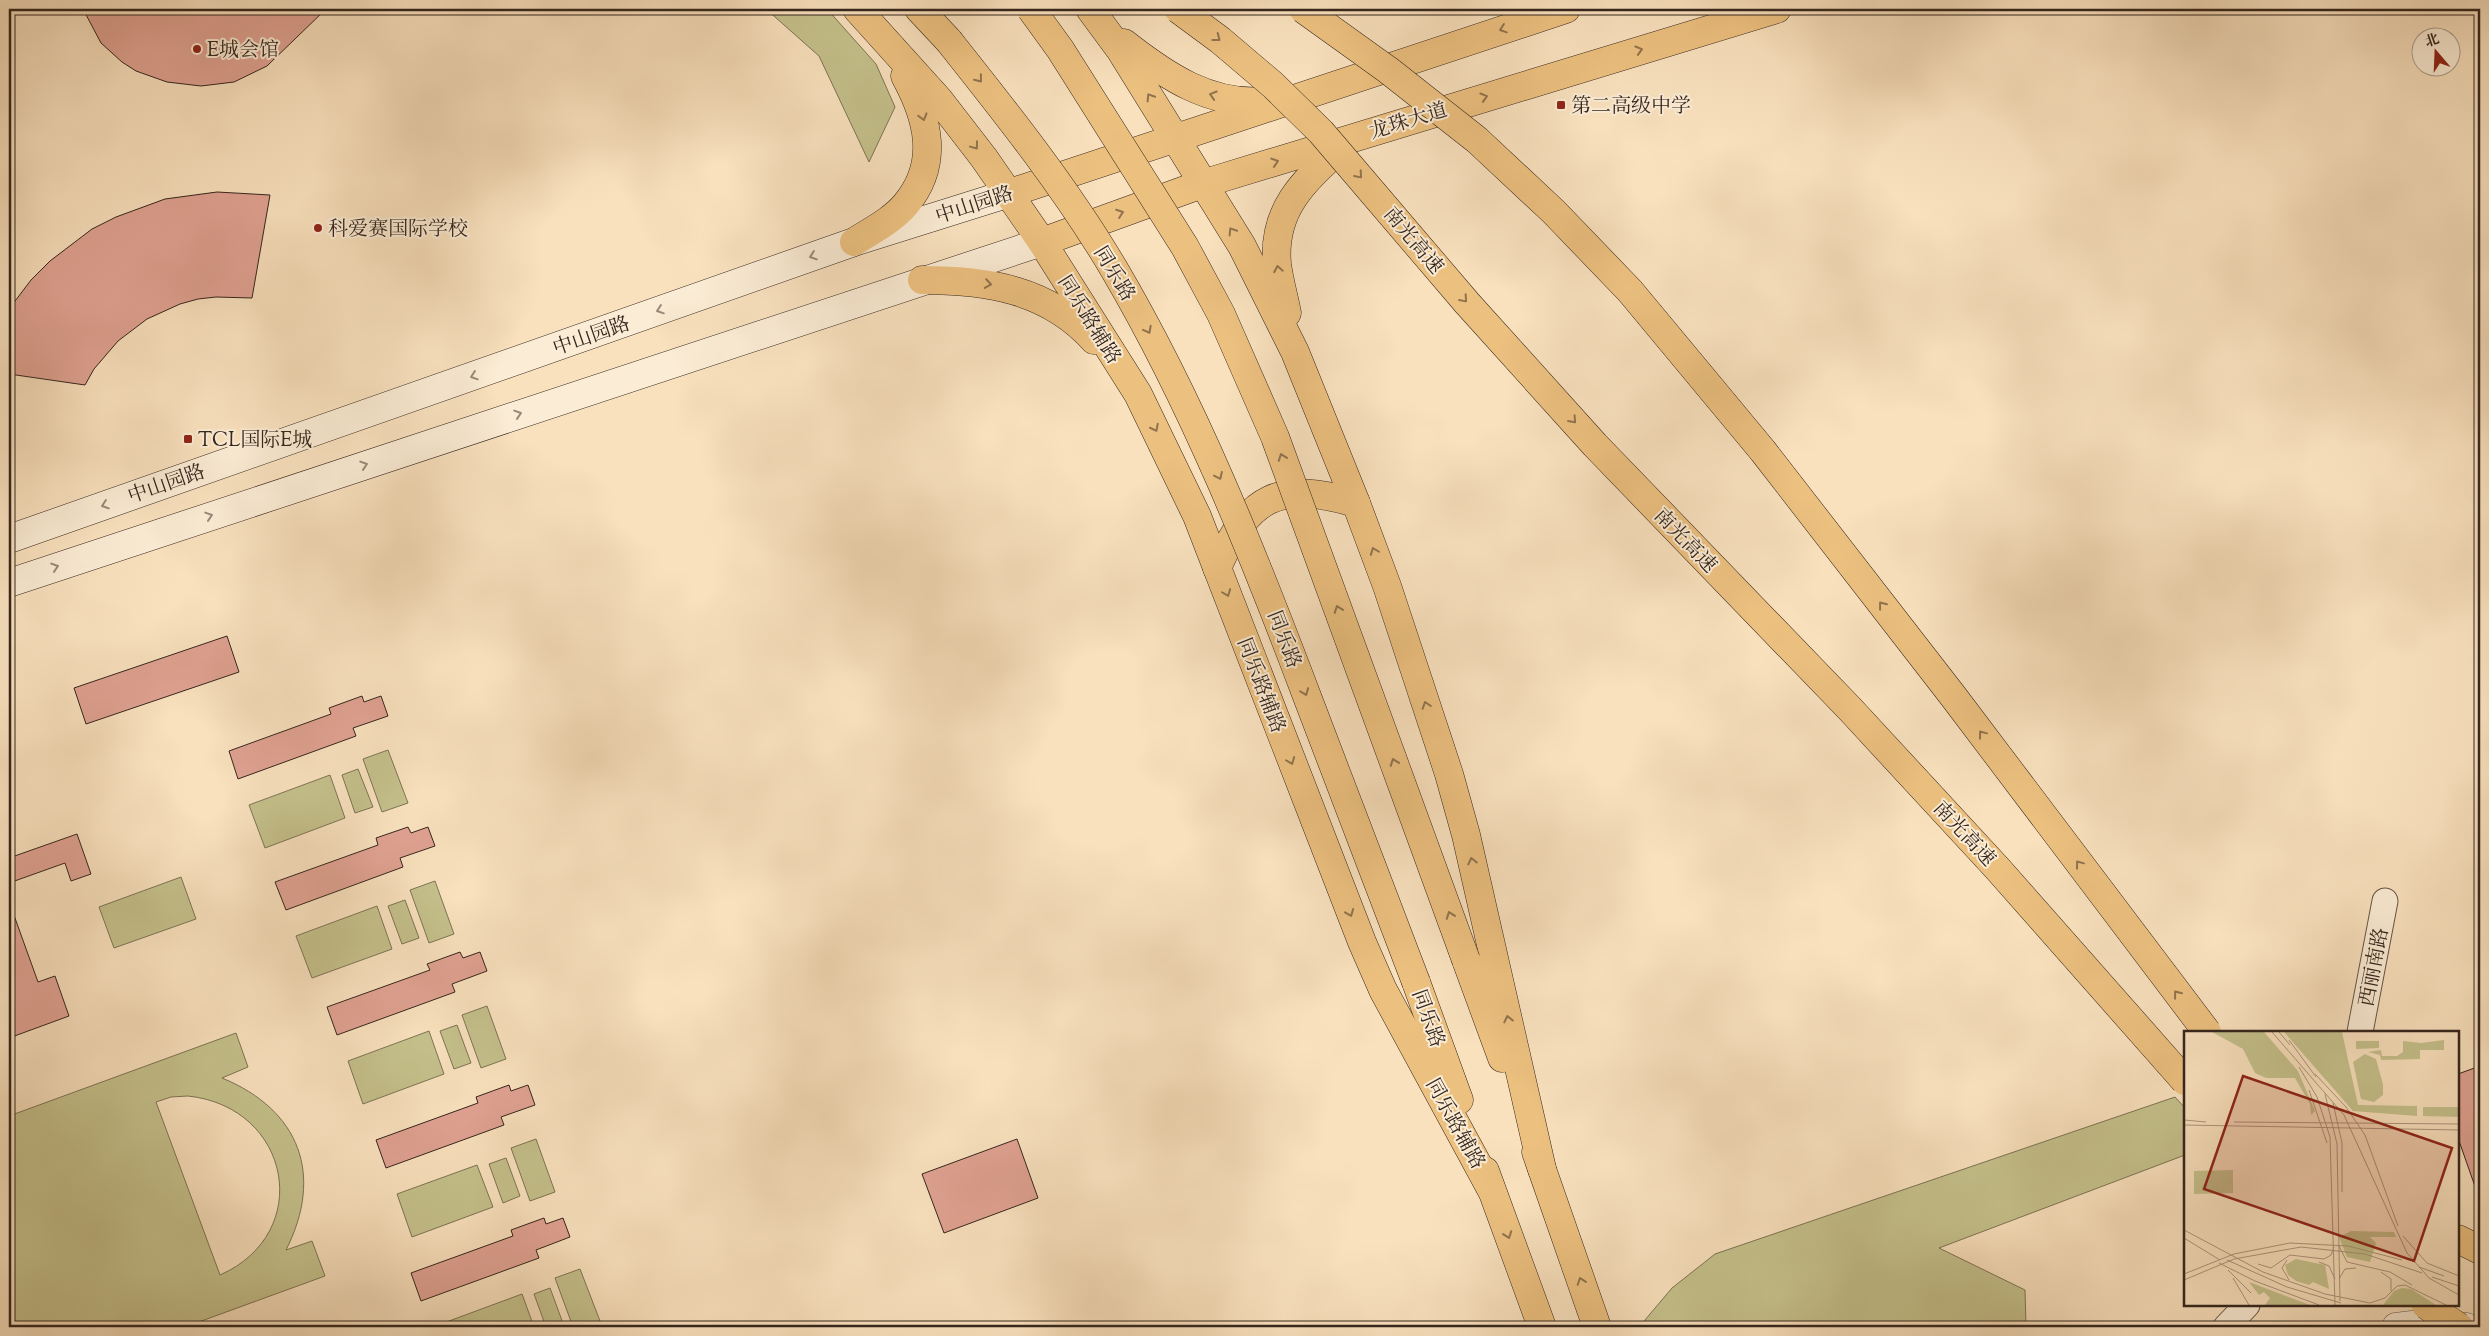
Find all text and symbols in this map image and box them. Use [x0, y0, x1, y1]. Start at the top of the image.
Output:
one-way arrow [1500, 23, 1508, 33]
north arrow [2412, 28, 2462, 78]
text: 北 [2423, 30, 2442, 53]
one-way arrow [1211, 32, 1221, 41]
place label: E城会馆 [207, 37, 279, 66]
marker: E城会馆 [191, 43, 203, 55]
one-way arrow [1635, 46, 1643, 56]
one-way arrow [973, 73, 982, 83]
one-way arrow [1210, 91, 1218, 101]
one-way arrow [1147, 93, 1157, 102]
one-way arrow [1479, 93, 1487, 103]
place label: 第二高级中学 [1571, 93, 1691, 122]
street label: 龙珠大道 [1366, 97, 1451, 148]
marker: 第二高级中学 [1555, 99, 1567, 111]
one-way arrow [918, 112, 928, 120]
one-way arrow [969, 140, 977, 149]
one-way arrow [1270, 158, 1278, 168]
one-way arrow [1353, 170, 1362, 179]
street label: 中山园路 [932, 180, 1017, 233]
street label: 南光高速 [1375, 202, 1449, 282]
one-way arrow [1116, 209, 1124, 219]
place label: 科爱赛国际学校 [328, 216, 468, 245]
marker: 科爱赛国际学校 [312, 222, 324, 234]
one-way arrow [1229, 227, 1239, 236]
street label: 同乐路 [1085, 241, 1141, 307]
one-way arrow [810, 251, 818, 261]
one-way arrow [1274, 265, 1284, 274]
street label: 同乐路辅路 [1049, 270, 1127, 370]
one-way arrow [984, 278, 992, 289]
one-way arrow [1458, 293, 1467, 302]
one-way arrow [656, 304, 665, 314]
street label: 中山园路 [549, 311, 634, 364]
one-way arrow [1142, 324, 1152, 333]
one-way arrow [470, 370, 478, 380]
one-way arrow [513, 410, 521, 420]
one-way arrow [1567, 414, 1576, 423]
one-way arrow [1149, 423, 1159, 432]
place label: TCL国际E城 [198, 427, 312, 456]
marker: TCL国际E城 [182, 433, 194, 445]
one-way arrow [1278, 453, 1288, 462]
street label: 中山园路 [124, 459, 209, 512]
one-way arrow [359, 461, 367, 471]
one-way arrow [1213, 471, 1223, 480]
one-way arrow [102, 499, 110, 509]
street label: 南光高速 [1646, 503, 1722, 581]
one-way arrow [205, 512, 213, 522]
one-way arrow [1370, 548, 1380, 556]
one-way arrow [50, 563, 59, 573]
one-way arrow [1221, 588, 1231, 597]
one-way arrow [1880, 602, 1888, 611]
one-way arrow [1334, 606, 1344, 614]
street label: 同乐路 [1258, 607, 1307, 673]
street label: 同乐路辅路 [1228, 634, 1291, 738]
one-way arrow [1299, 687, 1309, 695]
one-way arrow [1422, 702, 1432, 710]
one-way arrow [1979, 731, 1987, 740]
one-way arrow [1285, 756, 1295, 765]
one-way arrow [1390, 758, 1400, 767]
street label: 南光高速 [1925, 796, 2001, 874]
one-way arrow [1467, 857, 1478, 866]
one-way arrow [2076, 860, 2085, 870]
one-way arrow [1343, 908, 1354, 917]
one-way arrow [1446, 911, 1456, 919]
street label: 西丽南路 [2354, 925, 2397, 1010]
street label: 同乐路 [1403, 986, 1451, 1052]
one-way arrow [2174, 991, 2182, 1000]
one-way arrow [1503, 1015, 1514, 1024]
inset map [2184, 1031, 2459, 1306]
street label: 同乐路辅路 [1417, 1073, 1491, 1175]
one-way arrow [1502, 1230, 1512, 1238]
one-way arrow [1577, 1277, 1587, 1286]

